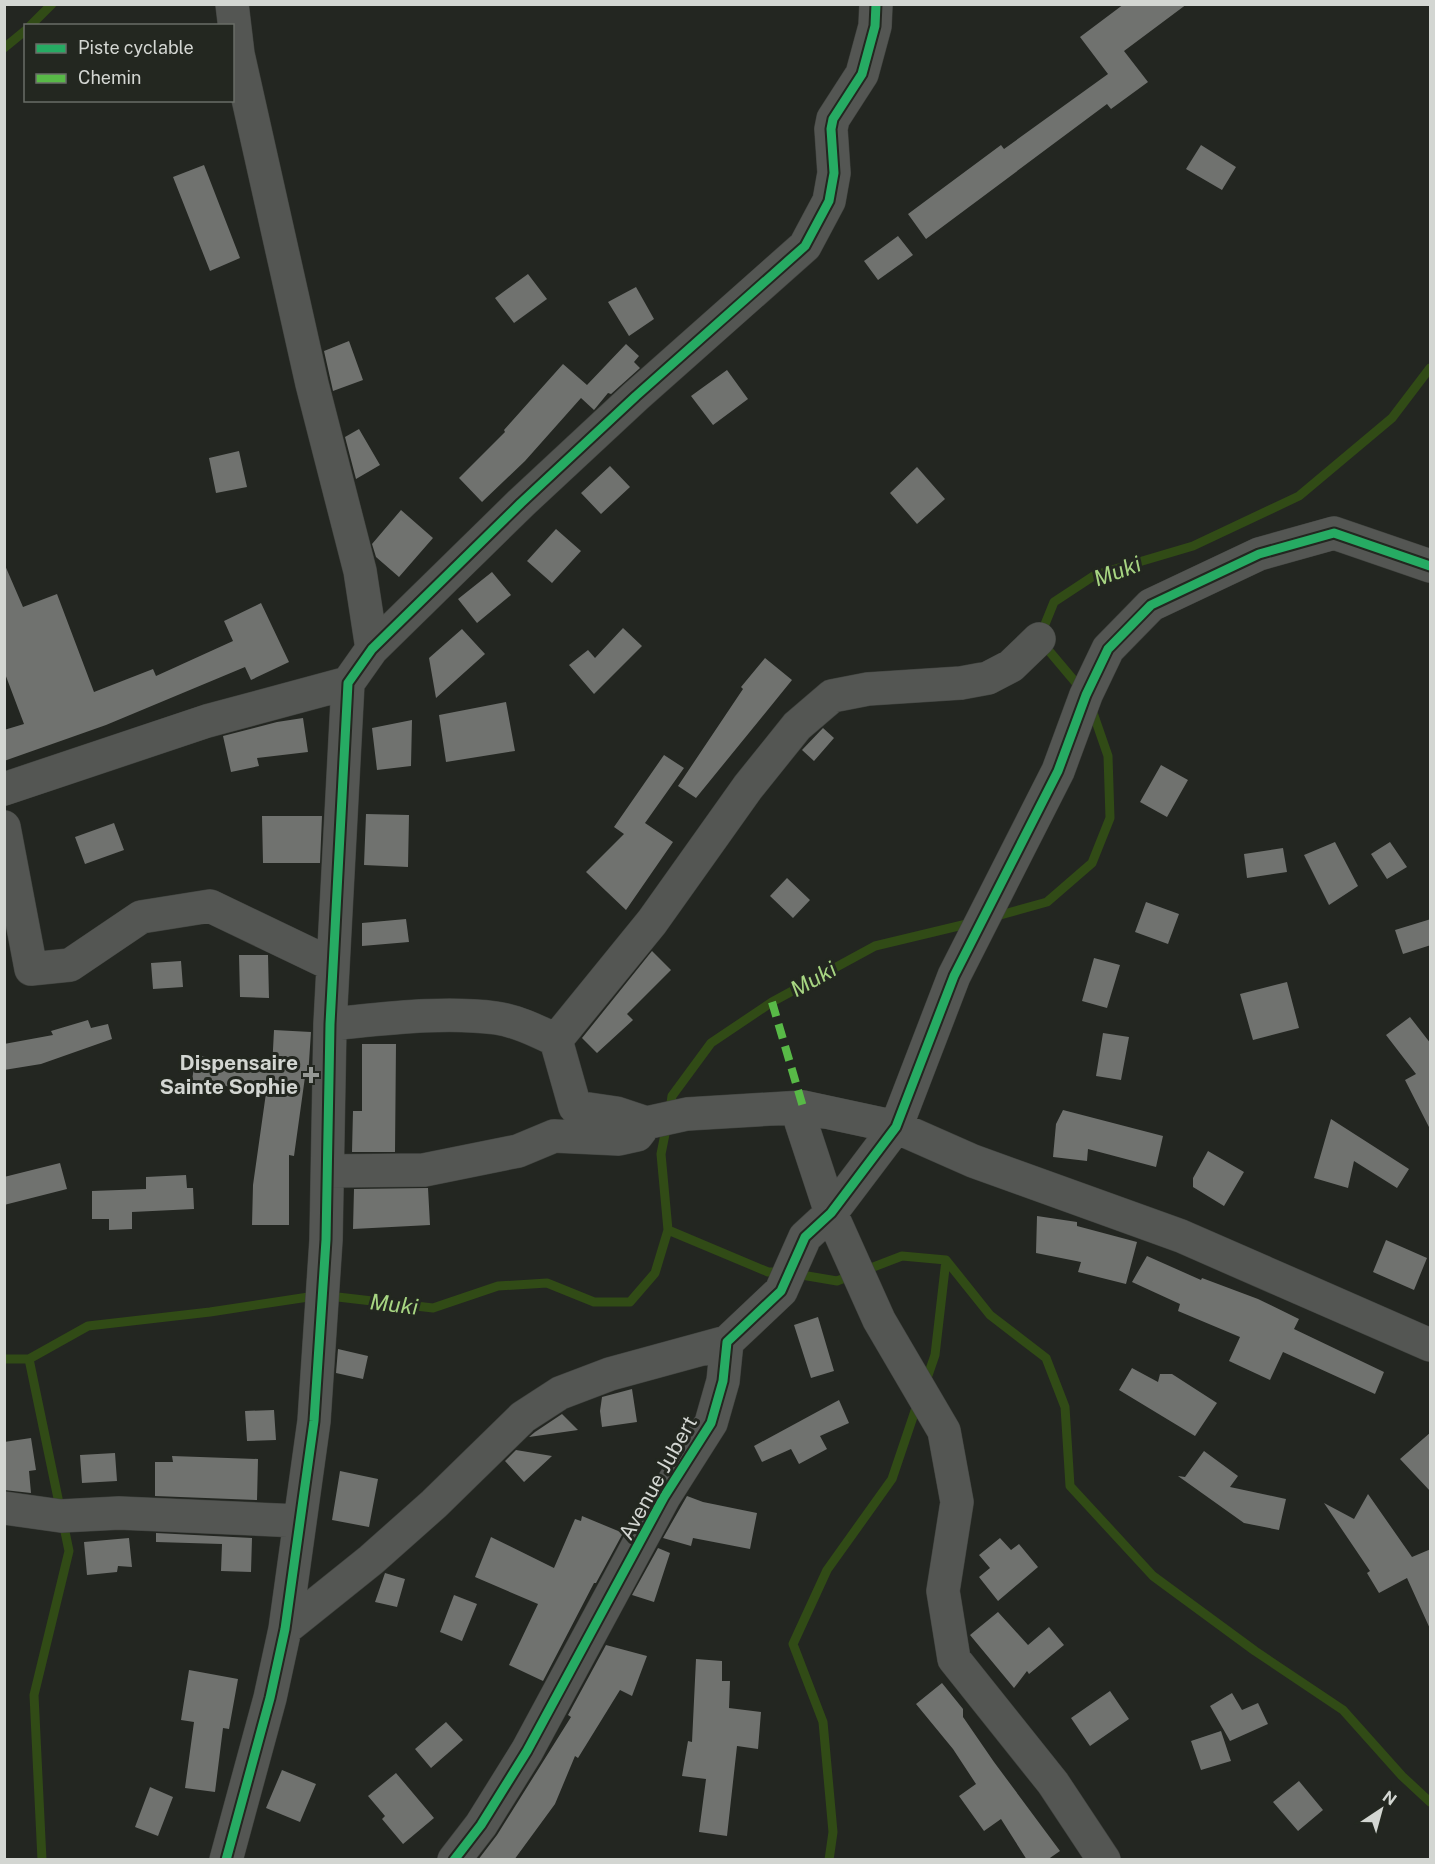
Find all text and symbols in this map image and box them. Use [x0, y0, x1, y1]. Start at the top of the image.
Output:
legend [24, 24, 234, 102]
text: Piste cyclable [78, 37, 194, 58]
text: Chemin [78, 67, 142, 88]
water label: Muki [1090, 550, 1145, 592]
water label: Muki [785, 956, 841, 1002]
place label: Dispensaire Sainte Sophie [159, 1050, 298, 1099]
marker: Dispensaire Sainte Sophie [302, 1066, 320, 1084]
water label: Muki [368, 1288, 420, 1320]
street label: Avenue Jubert [613, 1411, 702, 1544]
north arrow [1351, 1780, 1411, 1840]
text: N [1379, 1787, 1400, 1810]

